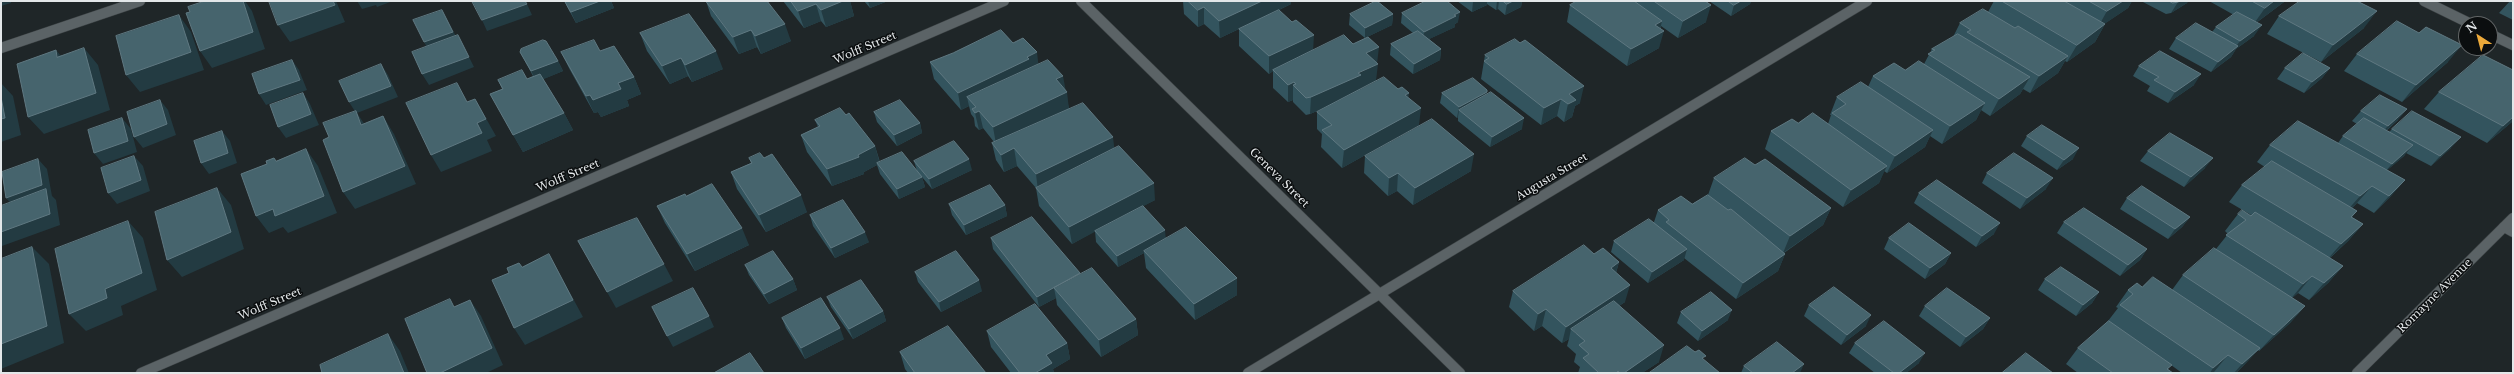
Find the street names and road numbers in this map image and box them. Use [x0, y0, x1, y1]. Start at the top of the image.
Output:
street label: Wolff Street [832, 29, 898, 67]
street label: Geneva Street [1247, 146, 1311, 210]
street label: Augusta Street [1514, 150, 1590, 204]
street label: Wolff Street [535, 157, 601, 195]
street label: Romayne Avenue [2395, 256, 2475, 336]
street label: Wolff Street [237, 285, 303, 323]

